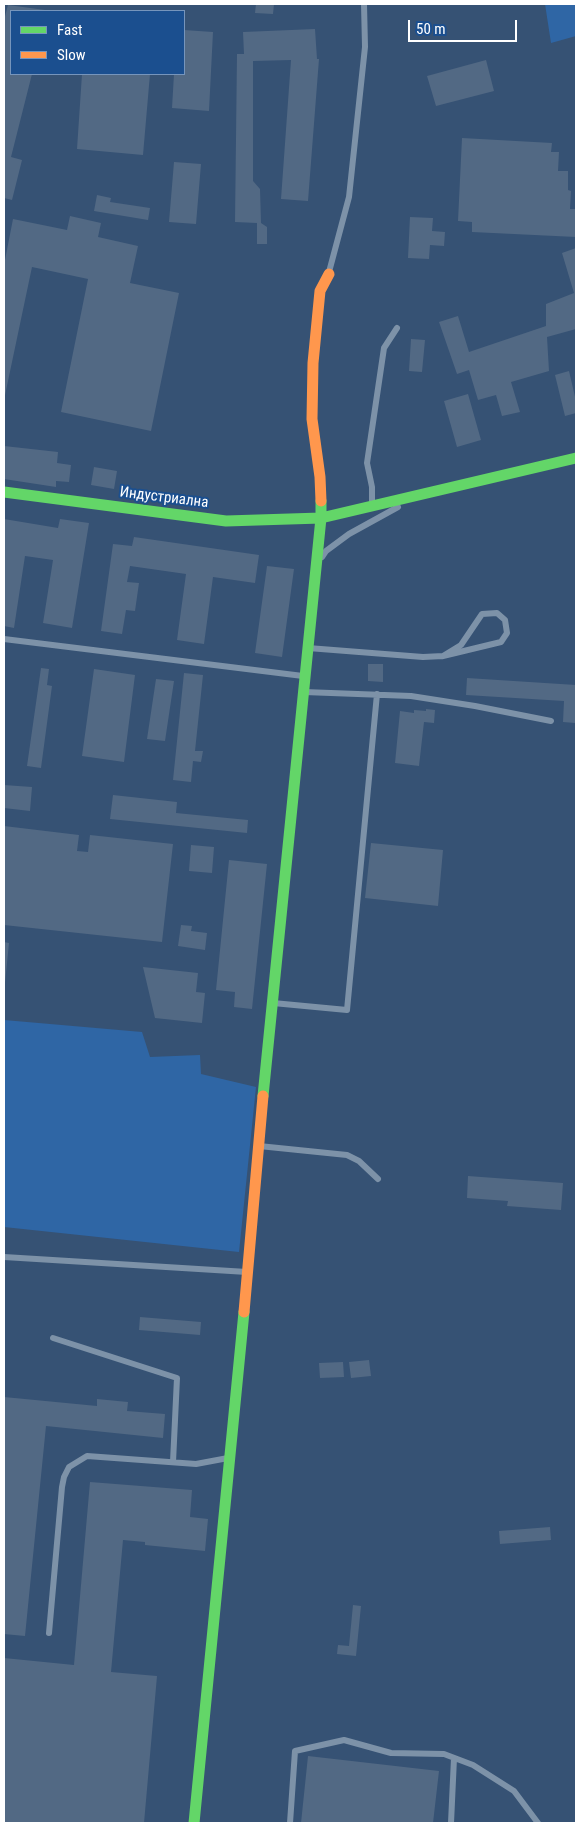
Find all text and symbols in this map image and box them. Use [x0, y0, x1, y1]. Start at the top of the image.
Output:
legend [10, 10, 185, 75]
scale bar [410, 10, 519, 42]
text: 50 m [416, 20, 446, 38]
text: Fast [57, 21, 82, 39]
text: Slow [57, 46, 86, 64]
street label: Индустриална [119, 484, 209, 512]

